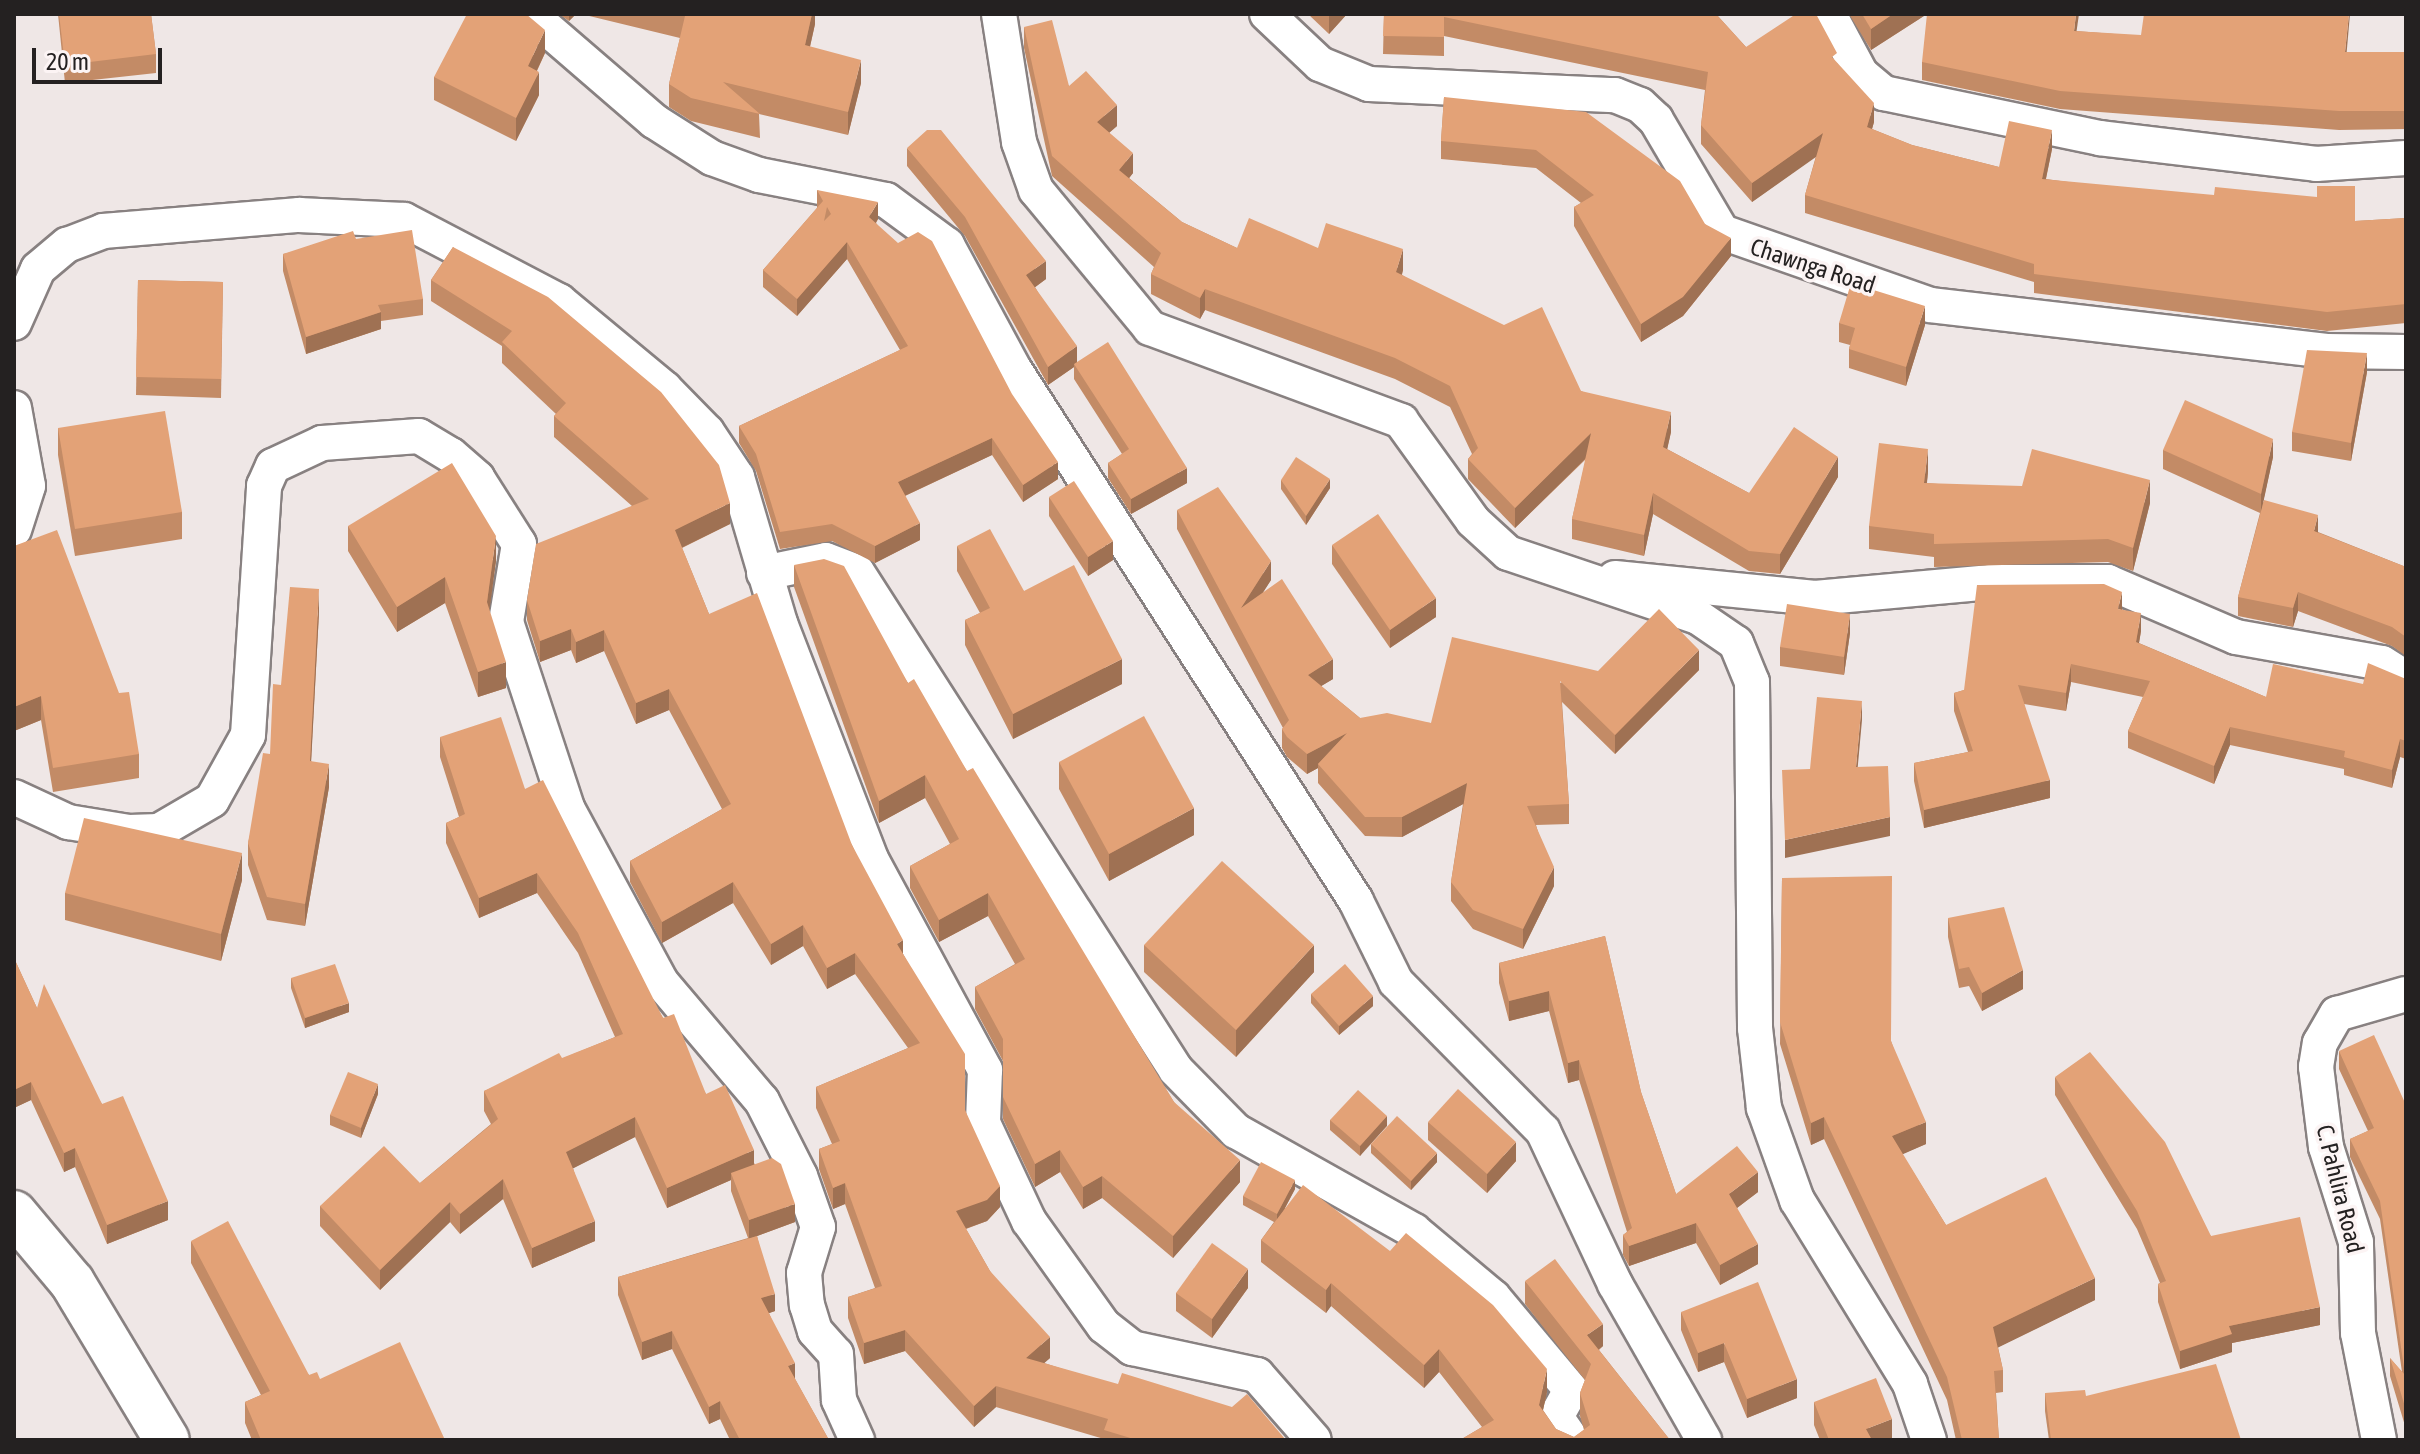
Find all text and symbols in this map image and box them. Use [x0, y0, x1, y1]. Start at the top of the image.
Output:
scale bar [36, 32, 166, 82]
text: 20 m [46, 48, 89, 75]
street label: Chawnga Road [1747, 232, 1879, 300]
street label: C. Pahlira Road [2310, 1122, 2370, 1256]

